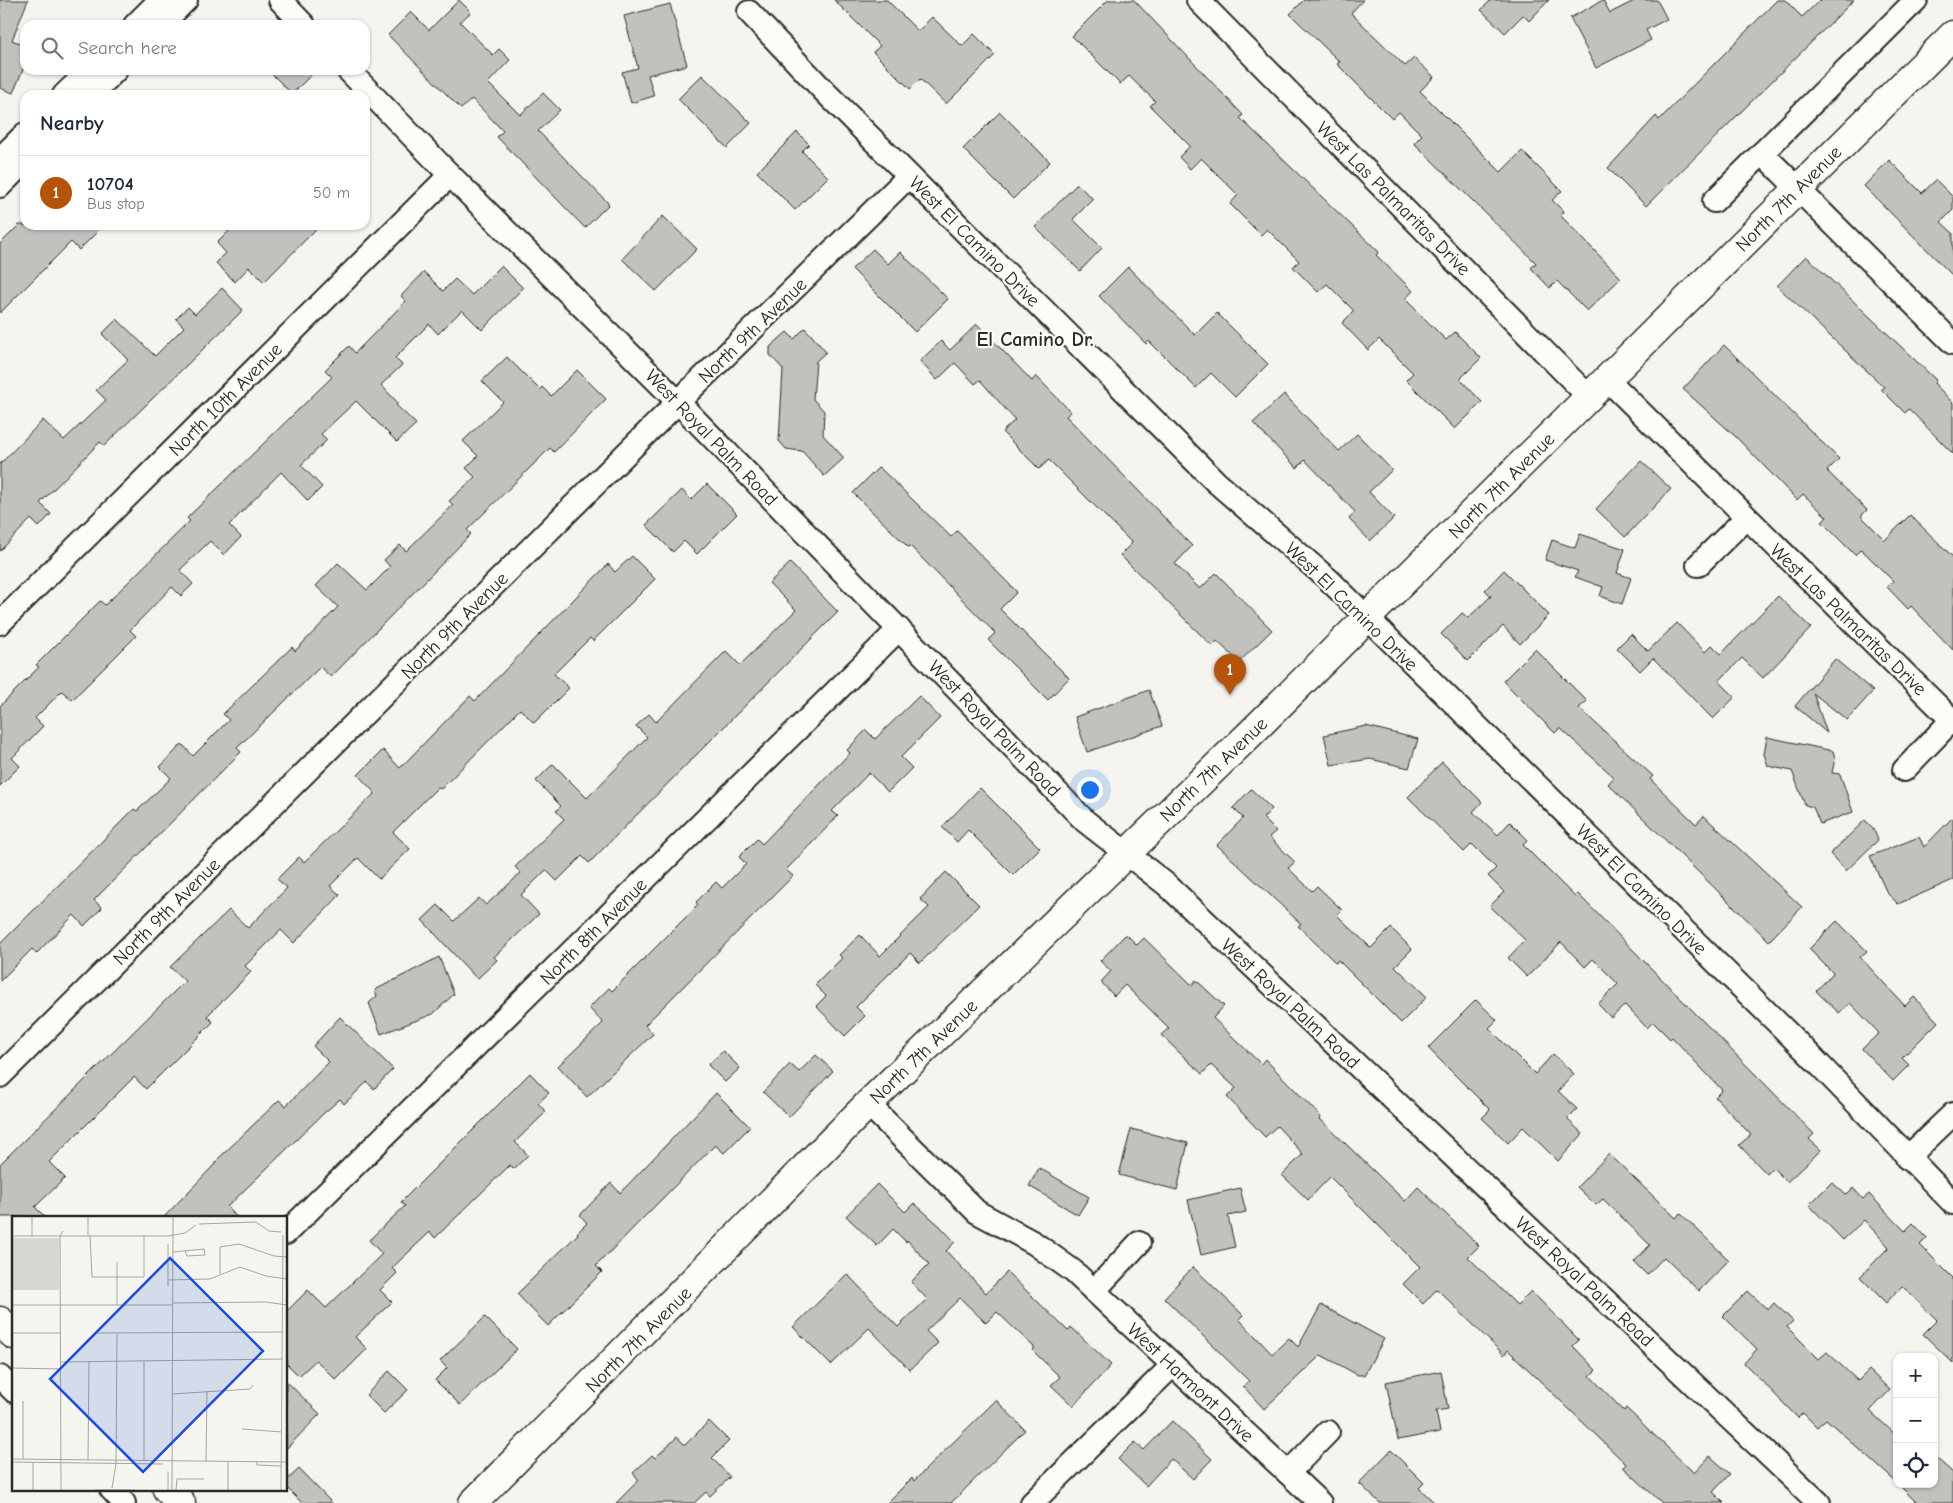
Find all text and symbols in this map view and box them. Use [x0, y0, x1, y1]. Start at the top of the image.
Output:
search box [20, 20, 370, 75]
icon: search [38, 34, 66, 62]
text: Search here [78, 37, 177, 59]
text: Nearby [40, 111, 104, 135]
street label: West Las Palmaritas Drive [1312, 117, 1475, 280]
street label: North 7th Avenue [1731, 141, 1846, 256]
street label: West El Camino Drive [904, 172, 1044, 312]
text: 10704 [87, 173, 134, 195]
text: 1 [53, 184, 59, 202]
text: 50 m [313, 184, 350, 202]
text: Bus stop [87, 195, 145, 213]
street label: North 9th Avenue [694, 273, 811, 388]
district label: El Camino Dr. [976, 328, 1094, 351]
street label: North 10th Avenue [165, 339, 287, 461]
street label: West Royal Palm Road [641, 365, 782, 510]
street label: North 7th Avenue [1444, 428, 1559, 543]
street label: West El Camino Drive [1280, 538, 1422, 676]
street label: West Las Palmaritas Drive [1766, 539, 1931, 700]
street label: North 9th Avenue [397, 568, 513, 684]
pin: 1 [1214, 654, 1246, 695]
street label: West Royal Palm Road [924, 656, 1065, 801]
street label: North 7th Avenue [1155, 713, 1272, 827]
your location [1077, 777, 1103, 803]
street label: West El Camino Drive [1571, 820, 1711, 960]
street label: North 9th Avenue [109, 854, 225, 970]
street label: North 8th Avenue [536, 874, 652, 990]
street label: West Royal Palm Road [1217, 934, 1364, 1073]
street label: North 7th Avenue [865, 995, 982, 1109]
street label: West Royal Palm Road [1511, 1212, 1658, 1351]
inset map [12, 1216, 288, 1490]
street label: North 7th Avenue [581, 1282, 696, 1397]
street label: West Harmont Drive [1123, 1319, 1258, 1447]
map controls [1893, 1353, 1938, 1488]
button: + [1893, 1353, 1938, 1398]
button: − [1893, 1398, 1938, 1443]
button: locate [1893, 1443, 1938, 1488]

